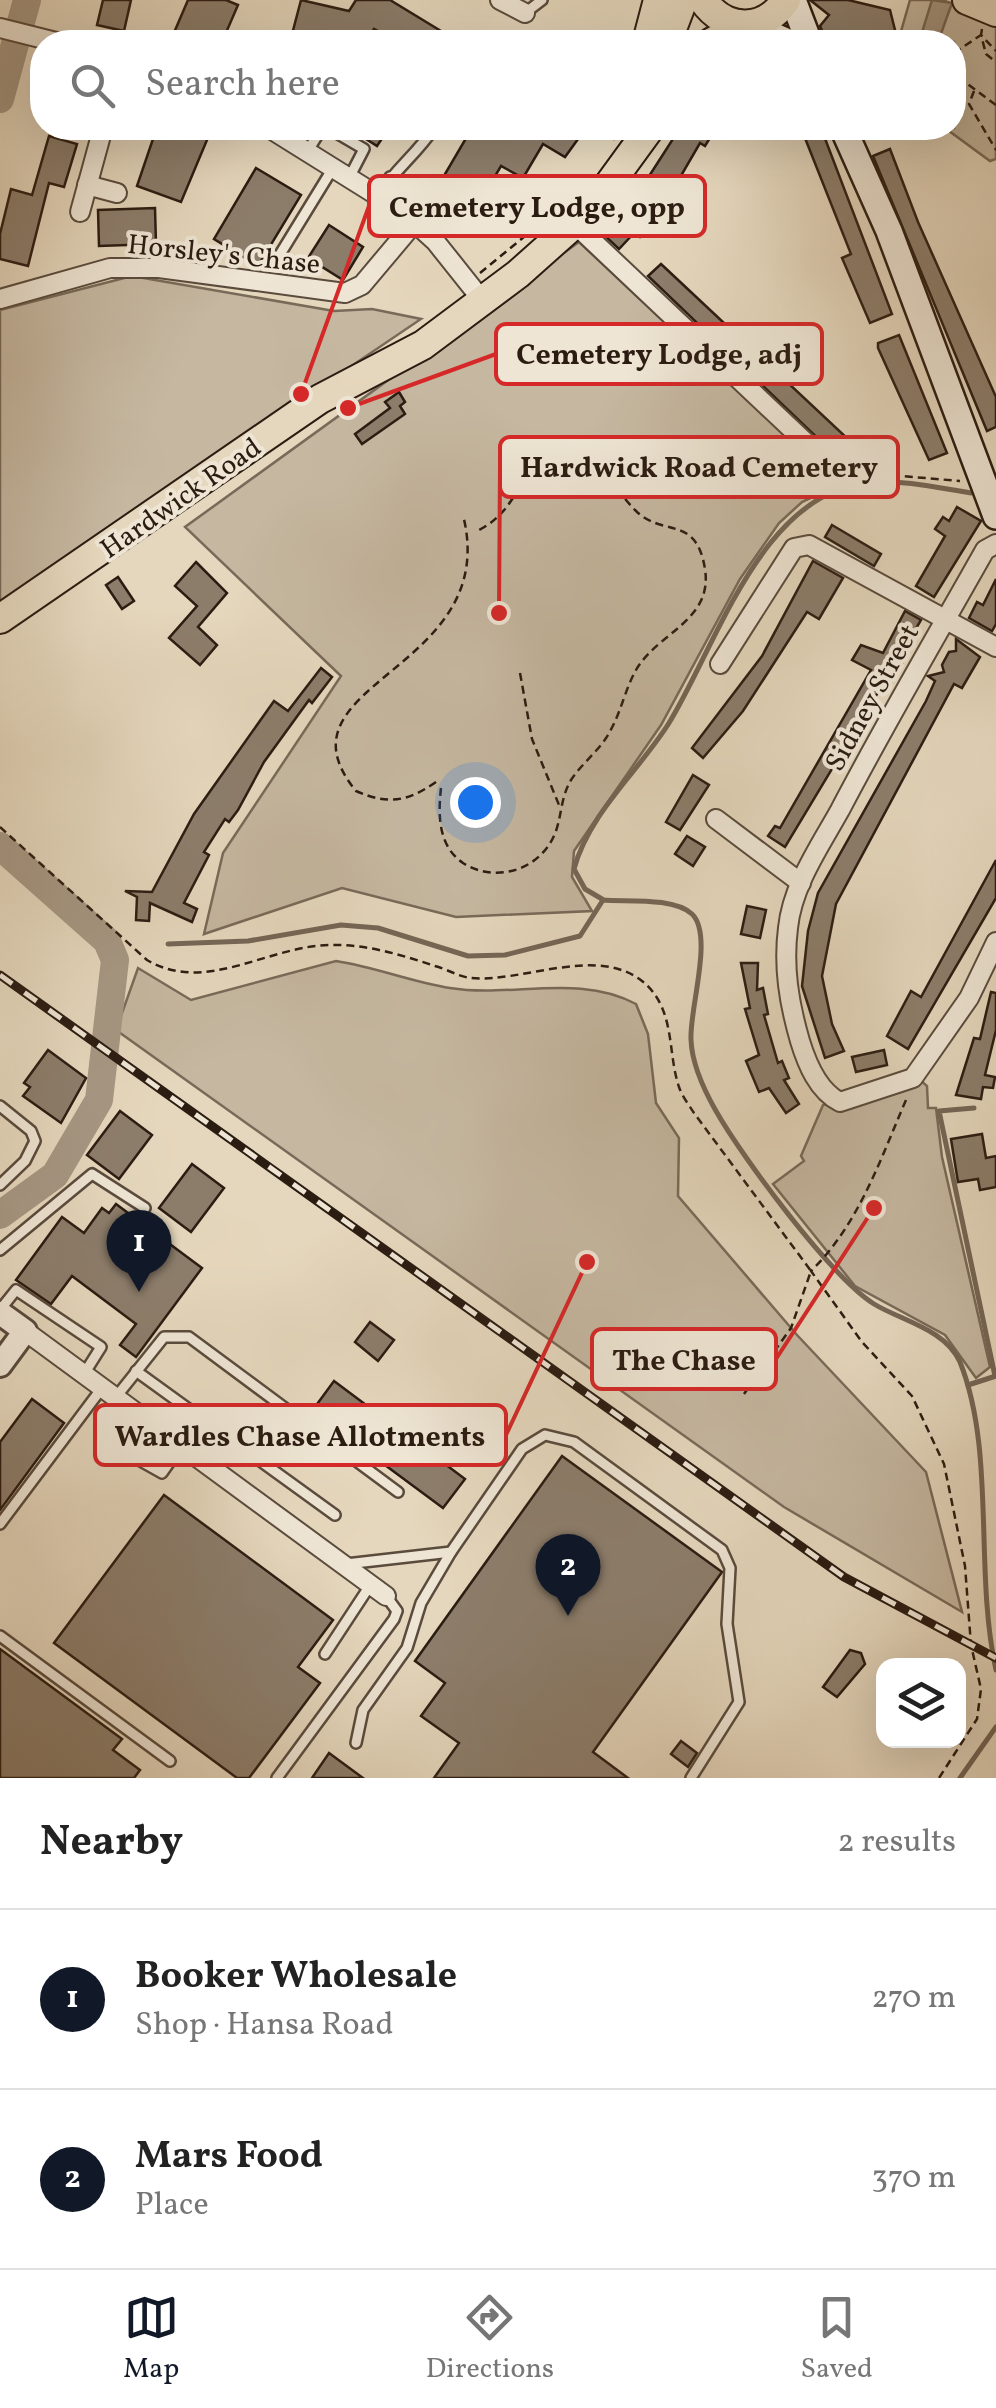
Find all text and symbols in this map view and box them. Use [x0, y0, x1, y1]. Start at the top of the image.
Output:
search box [30, 30, 966, 140]
icon: search [65, 58, 120, 113]
text: Search here [145, 59, 340, 112]
callout: Cemetery Lodge, opp [369, 176, 705, 236]
text: Cemetery Lodge, opp [389, 188, 685, 230]
street label: Horsley's Chase [125, 226, 322, 285]
callout: Cemetery Lodge, adj [496, 324, 822, 384]
text: Cemetery Lodge, adj [516, 335, 802, 377]
street label: Hardwick Road [93, 429, 270, 569]
callout: Hardwick Road Cemetery [500, 437, 898, 497]
text: Hardwick Road Cemetery [520, 448, 878, 490]
street label: Sidney Street [817, 618, 930, 779]
your location [450, 777, 501, 828]
pin: 1 [106, 1210, 172, 1292]
callout: The Chase [592, 1329, 776, 1389]
text: The Chase [612, 1341, 756, 1383]
callout: Wardles Chase Allotments [95, 1405, 506, 1465]
text: Wardles Chase Allotments [115, 1417, 485, 1459]
pin: 2 [536, 1534, 600, 1616]
map controls [876, 1658, 966, 1748]
button: layers [876, 1658, 966, 1748]
text: Nearby [40, 1814, 183, 1873]
text: 2 results [838, 1821, 956, 1865]
text: Booker Wholesale [135, 1951, 457, 2004]
text: 1 [66, 1977, 79, 2021]
text: 270 m [871, 1977, 956, 2021]
text: Shop · Hansa Road [135, 2004, 394, 2048]
text: Mars Food [135, 2131, 323, 2184]
text: 2 [64, 2157, 81, 2201]
text: 370 m [871, 2157, 956, 2201]
text: Place [135, 2184, 209, 2228]
tab: Map [123, 2290, 179, 2389]
tab: Directions [426, 2290, 554, 2389]
tab: Saved [801, 2290, 873, 2389]

